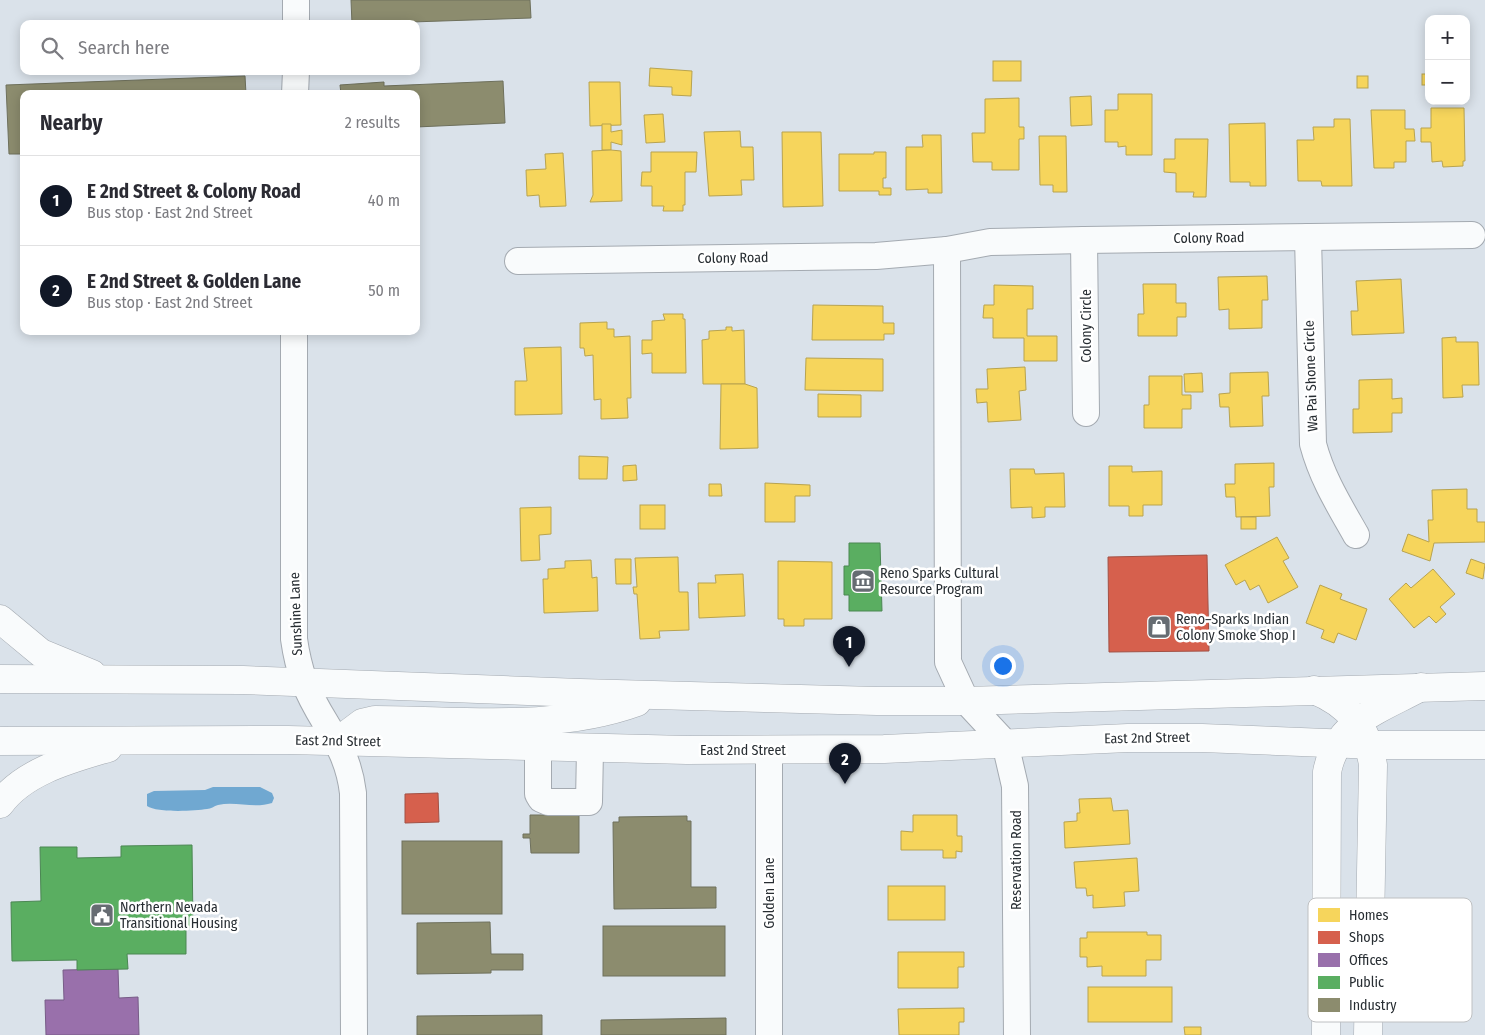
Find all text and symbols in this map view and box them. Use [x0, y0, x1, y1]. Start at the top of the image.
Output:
map controls [1425, 15, 1470, 105]
button: + [1425, 15, 1470, 60]
search box [20, 20, 420, 75]
icon: search [38, 34, 66, 62]
text: Search here [78, 36, 170, 59]
button: − [1425, 60, 1470, 105]
text: Nearby [40, 110, 102, 136]
text: 2 results [345, 113, 400, 132]
text: E 2nd Street & Colony Road [87, 180, 301, 203]
text: 1 [53, 191, 59, 210]
text: 40 m [368, 191, 400, 210]
text: Bus stop · East 2nd Street [87, 203, 252, 222]
street label: Colony Road [1173, 229, 1245, 247]
street label: Colony Road [697, 249, 769, 267]
text: E 2nd Street & Golden Lane [87, 270, 301, 293]
text: 2 [52, 281, 60, 300]
text: 50 m [368, 281, 400, 300]
street label: Colony Circle [1078, 289, 1095, 363]
text: Bus stop · East 2nd Street [87, 293, 252, 312]
street label: Wa Pai Shone Circle [1301, 320, 1321, 432]
place label: Reno Sparks Cultural Resource Program [880, 565, 999, 598]
museum icon: Reno Sparks Cultural Resource Program [850, 568, 876, 594]
street label: Sunshine Lane [286, 572, 306, 656]
place label: Reno–Sparks Indian Colony Smoke Shop I [1176, 611, 1296, 644]
shop icon: Reno–Sparks Indian Colony Smoke Shop I [1146, 614, 1172, 640]
pin: 1 [833, 626, 865, 667]
your location [990, 653, 1016, 679]
street label: East 2nd Street [1104, 729, 1190, 747]
street label: East 2nd Street [295, 732, 381, 750]
street label: East 2nd Street [700, 742, 786, 759]
pin: 2 [829, 743, 861, 784]
street label: Reservation Road [1008, 810, 1025, 910]
street label: Golden Lane [761, 857, 778, 929]
legend [1308, 898, 1472, 1022]
place label: Northern Nevada Transitional Housing [120, 899, 238, 932]
public building icon: Northern Nevada Transitional Housing [89, 902, 115, 928]
text: Homes [1349, 907, 1389, 924]
text: Shops [1349, 929, 1384, 946]
text: Offices [1349, 952, 1388, 969]
text: Public [1349, 974, 1384, 991]
text: Industry [1349, 997, 1397, 1014]

